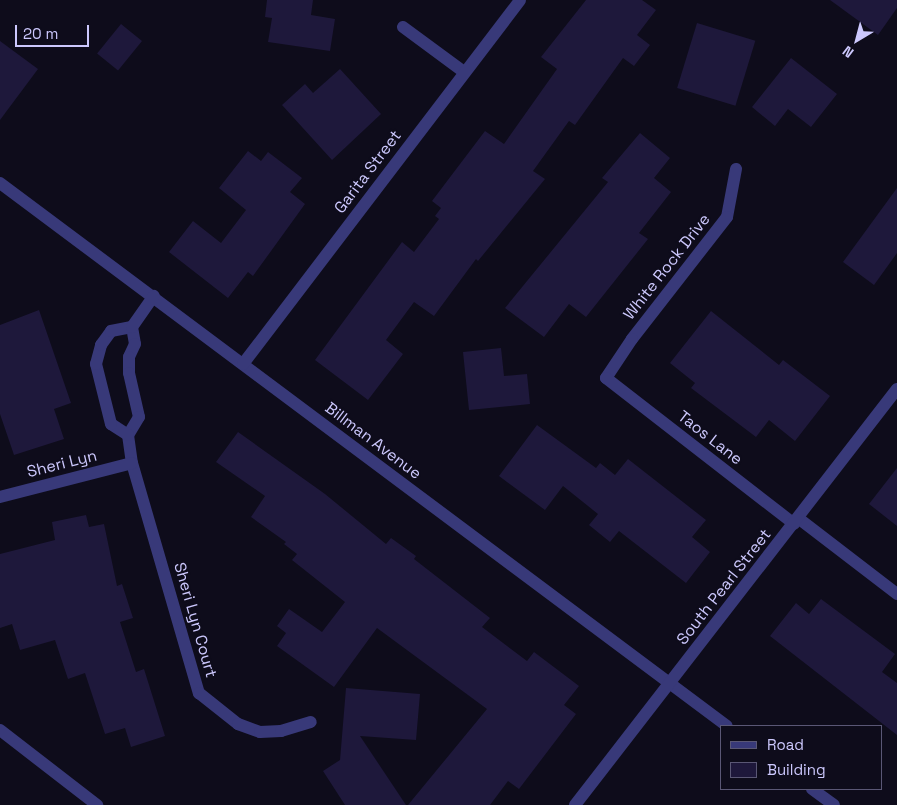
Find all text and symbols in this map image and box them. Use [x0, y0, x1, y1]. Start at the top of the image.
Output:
scale bar [18, 15, 91, 47]
north arrow [832, 15, 882, 65]
text: 20 m [23, 24, 58, 43]
text: N [839, 42, 857, 62]
street label: Garita Street [330, 127, 406, 217]
street label: White Rock Drive [620, 210, 714, 324]
street label: Billman Avenue [321, 399, 425, 483]
street label: Taos Lane [674, 407, 746, 469]
street label: Sheri Lyn [25, 446, 99, 482]
street label: South Pearl Street [673, 525, 775, 649]
street label: Sheri Lyn Court [169, 560, 221, 680]
legend [720, 725, 882, 790]
text: Road [767, 735, 804, 754]
text: Building [767, 760, 826, 779]

